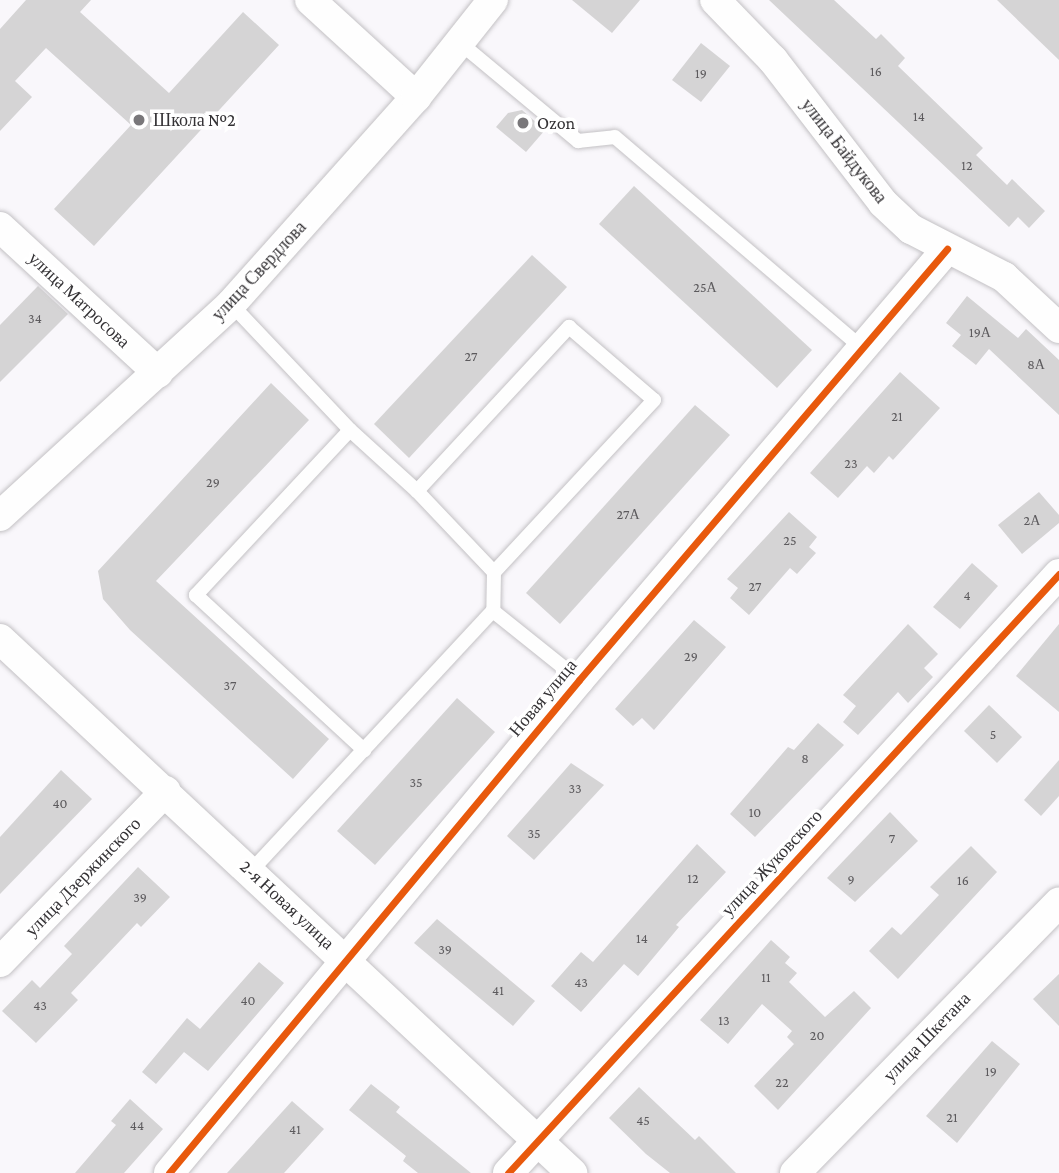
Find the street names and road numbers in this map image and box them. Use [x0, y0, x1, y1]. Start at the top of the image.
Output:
street label: улица Байдукова [796, 94, 892, 208]
street label: улица Свердлова [207, 217, 311, 325]
street label: улица Матросова [24, 247, 134, 353]
street label: Новая улица [504, 655, 582, 741]
street label: улица Жуковского [717, 805, 827, 921]
street label: улица Дзержинского [21, 813, 145, 941]
street label: 2-я Новая улица [235, 856, 339, 954]
street label: улица Шкетана [879, 988, 975, 1086]

